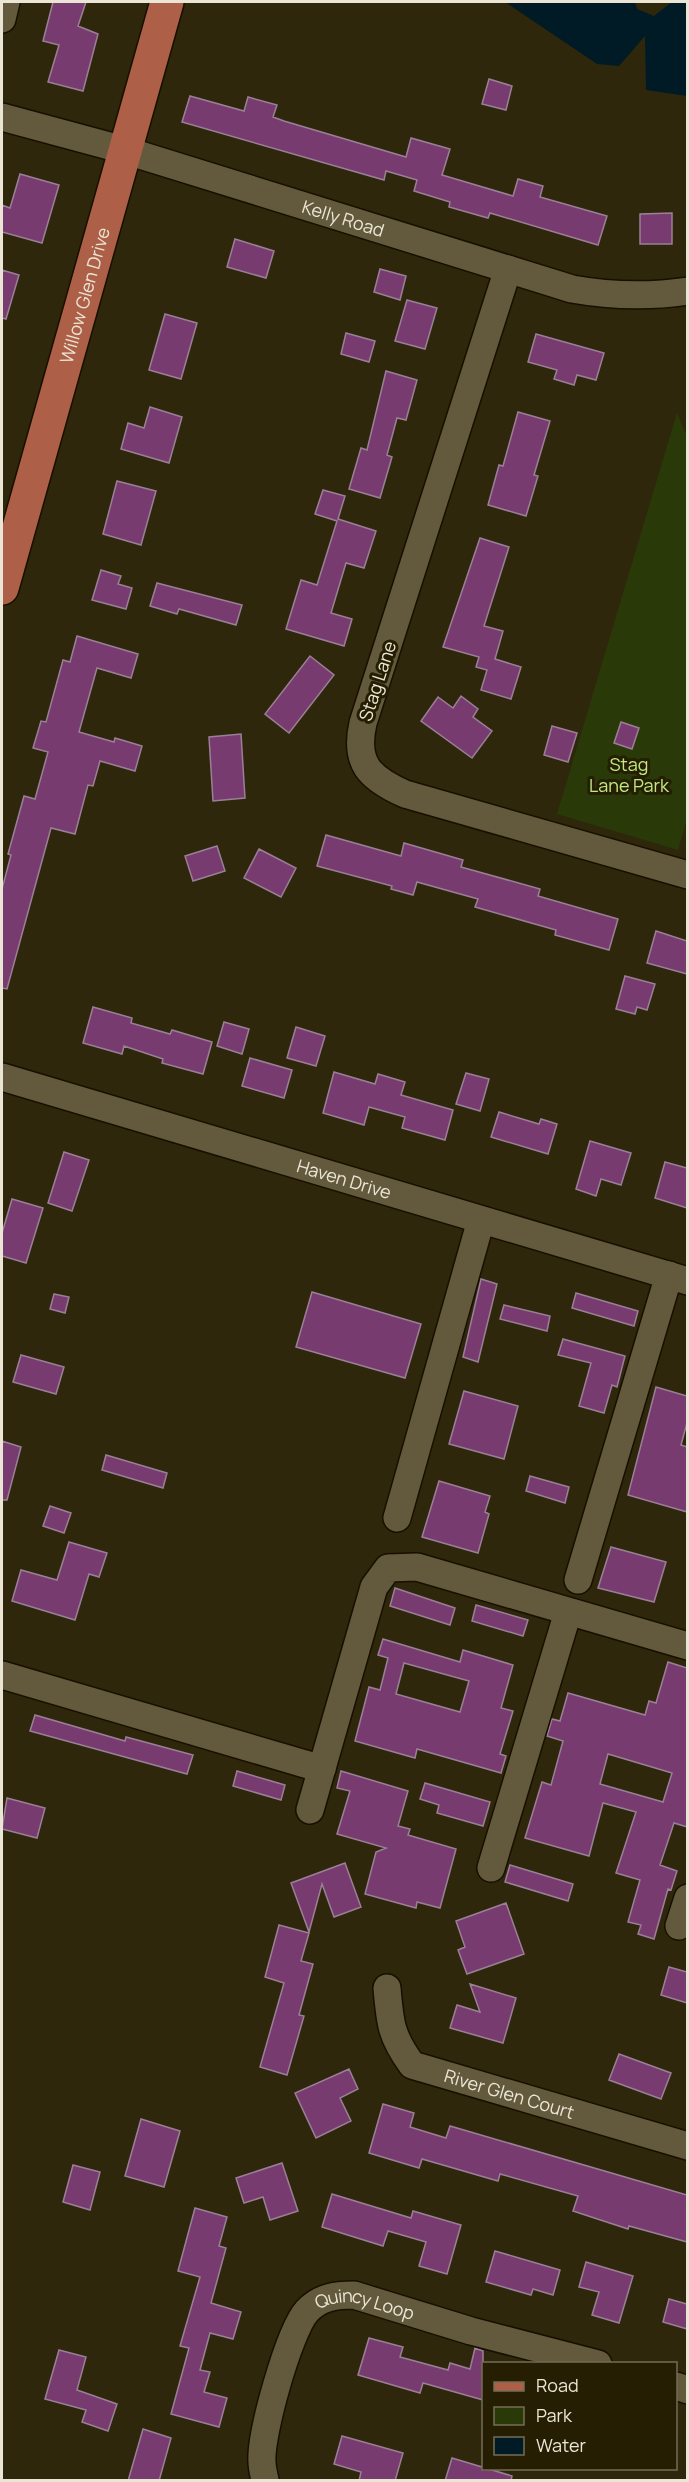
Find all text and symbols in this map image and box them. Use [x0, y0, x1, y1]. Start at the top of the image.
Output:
street label: Kelly Road [299, 194, 387, 242]
street label: Willow Glen Drive [54, 225, 115, 366]
street label: Stag Lane [353, 638, 401, 724]
park label: Stag Lane Park [589, 752, 670, 797]
street label: Haven Drive [294, 1153, 394, 1204]
street label: River Glen Court [442, 2063, 577, 2124]
street label: Quincy Loop [311, 2283, 417, 2325]
legend [482, 2362, 677, 2470]
text: Road [536, 2373, 579, 2397]
text: Park [536, 2403, 573, 2427]
text: Water [536, 2433, 586, 2457]

